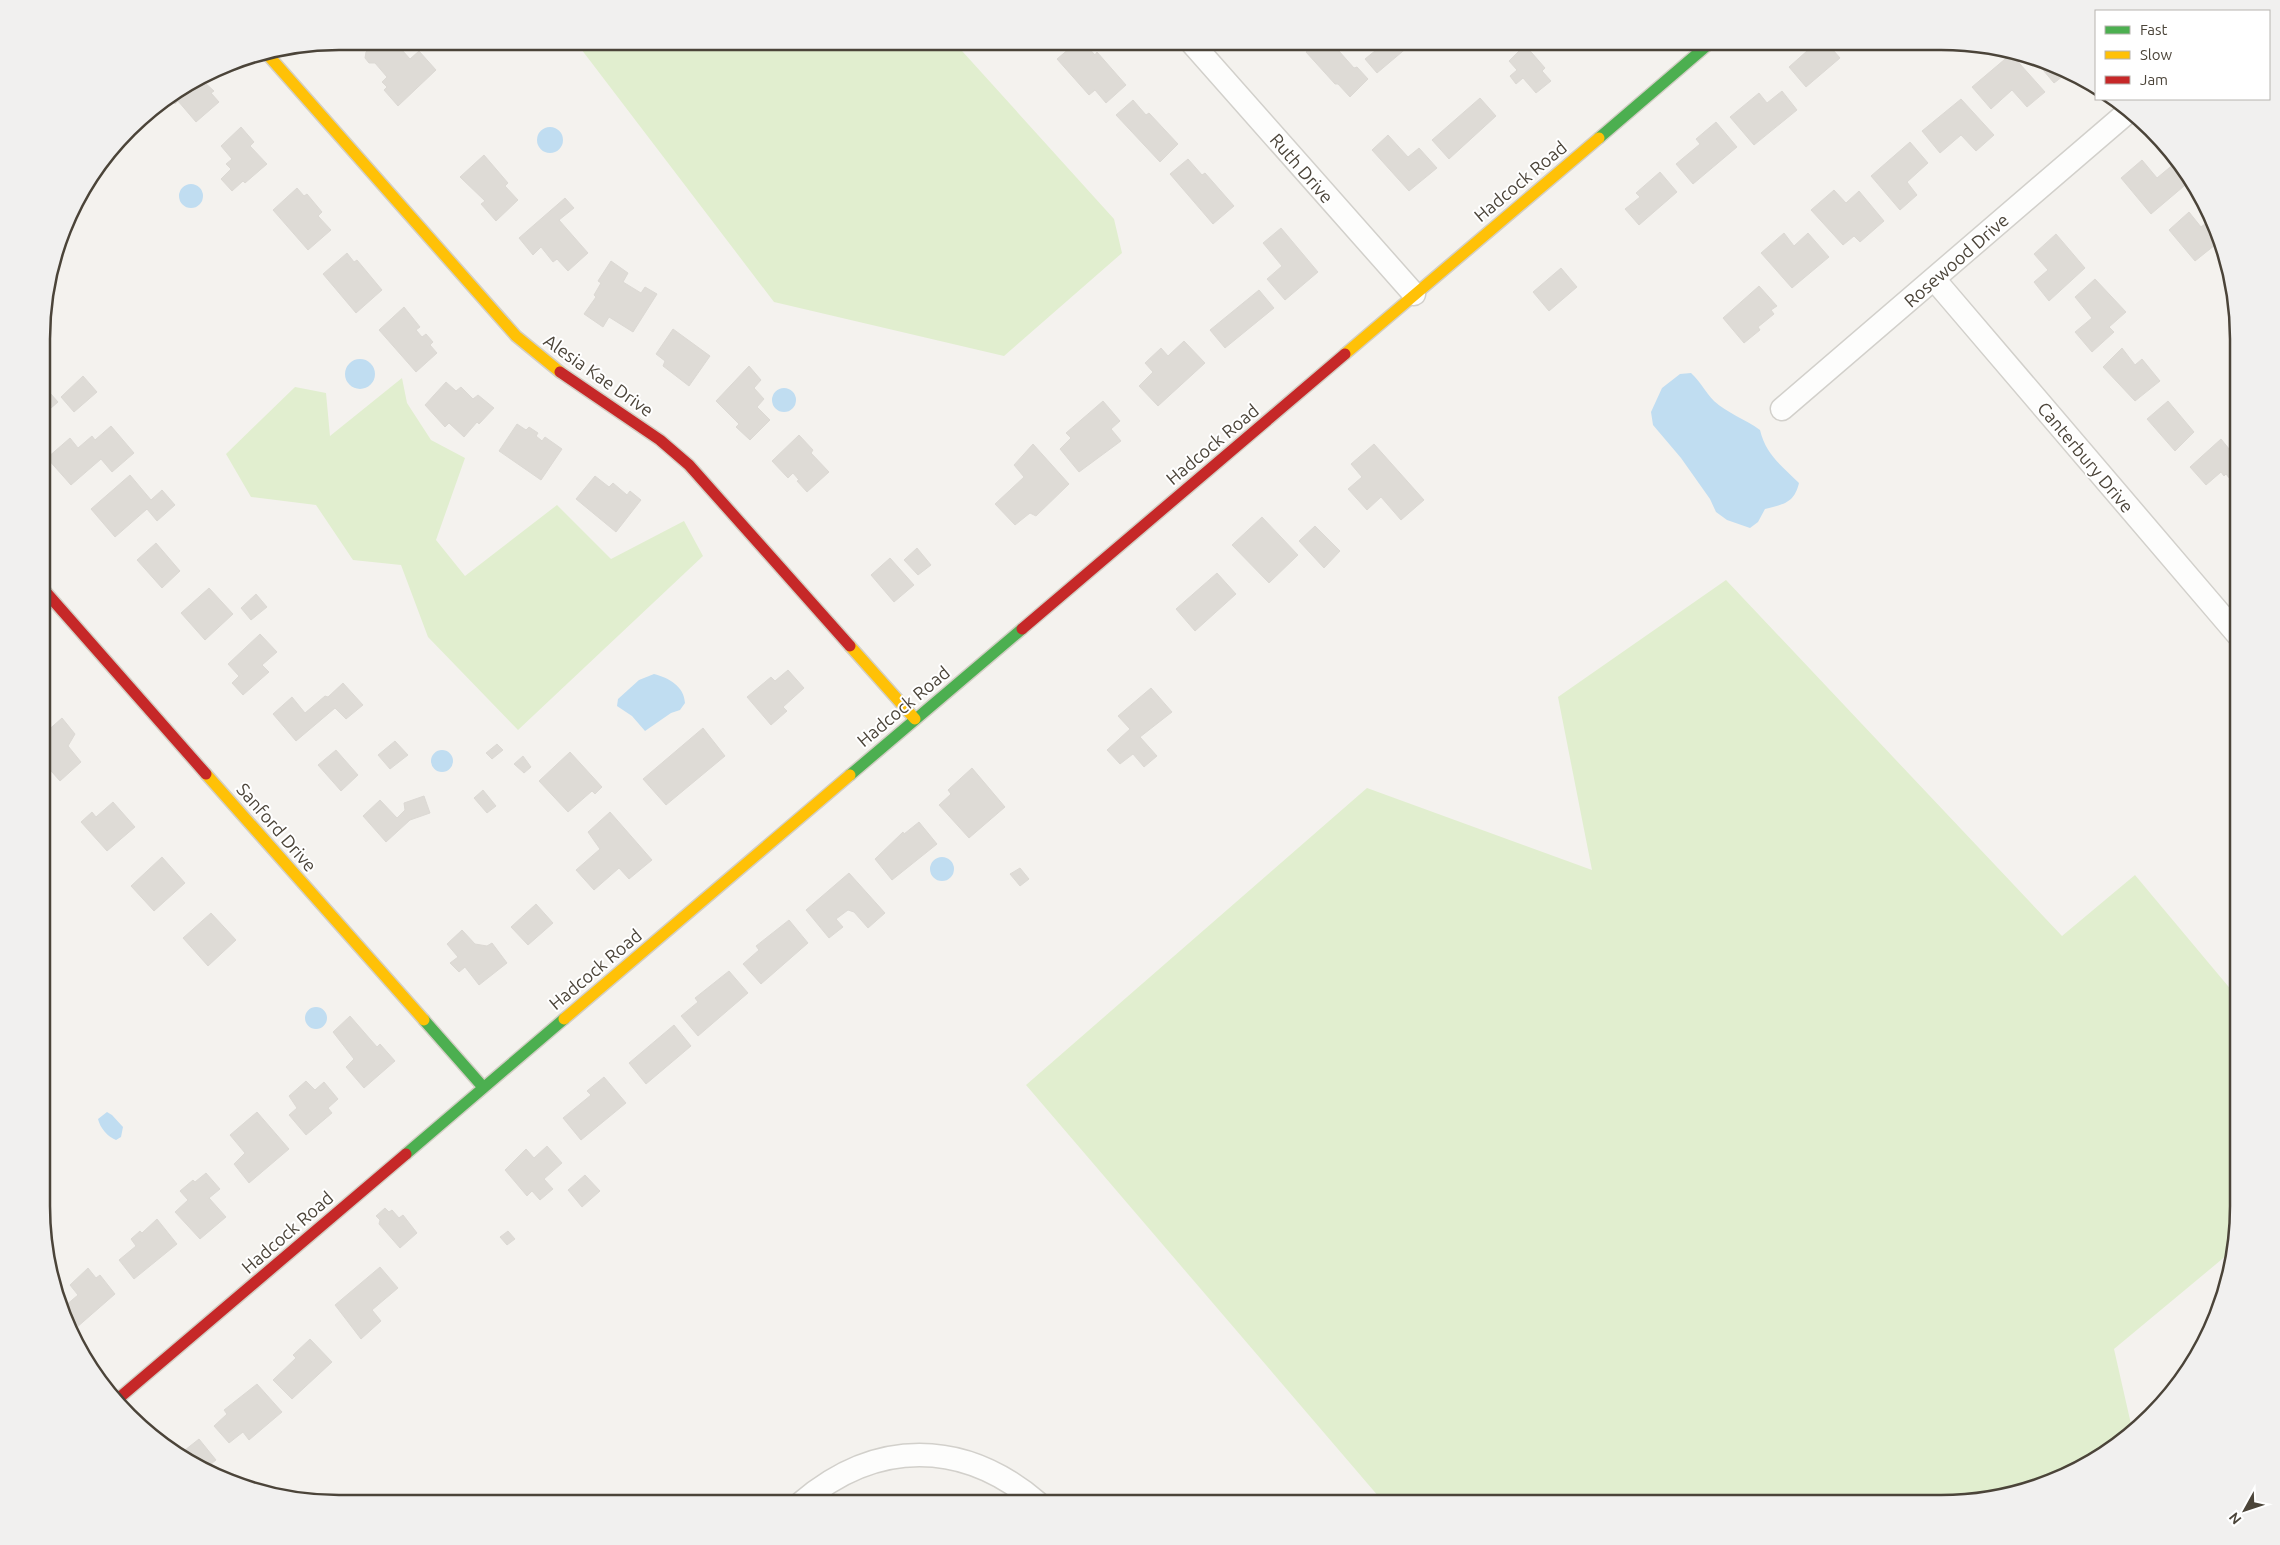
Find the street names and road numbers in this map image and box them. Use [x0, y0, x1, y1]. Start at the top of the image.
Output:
street label: Ruth Drive [1266, 129, 1338, 207]
street label: Hadcock Road [1470, 137, 1570, 225]
street label: Rosewood Drive [1900, 209, 2012, 311]
street label: Alesia Kae Drive [541, 330, 657, 420]
street label: Canterbury Drive [2034, 398, 2138, 516]
street label: Hadcock Road [1162, 400, 1262, 488]
street label: Hadcock Road [853, 662, 953, 750]
street label: Sanford Drive [233, 779, 321, 875]
street label: Hadcock Road [545, 925, 645, 1013]
street label: Hadcock Road [237, 1187, 337, 1277]

